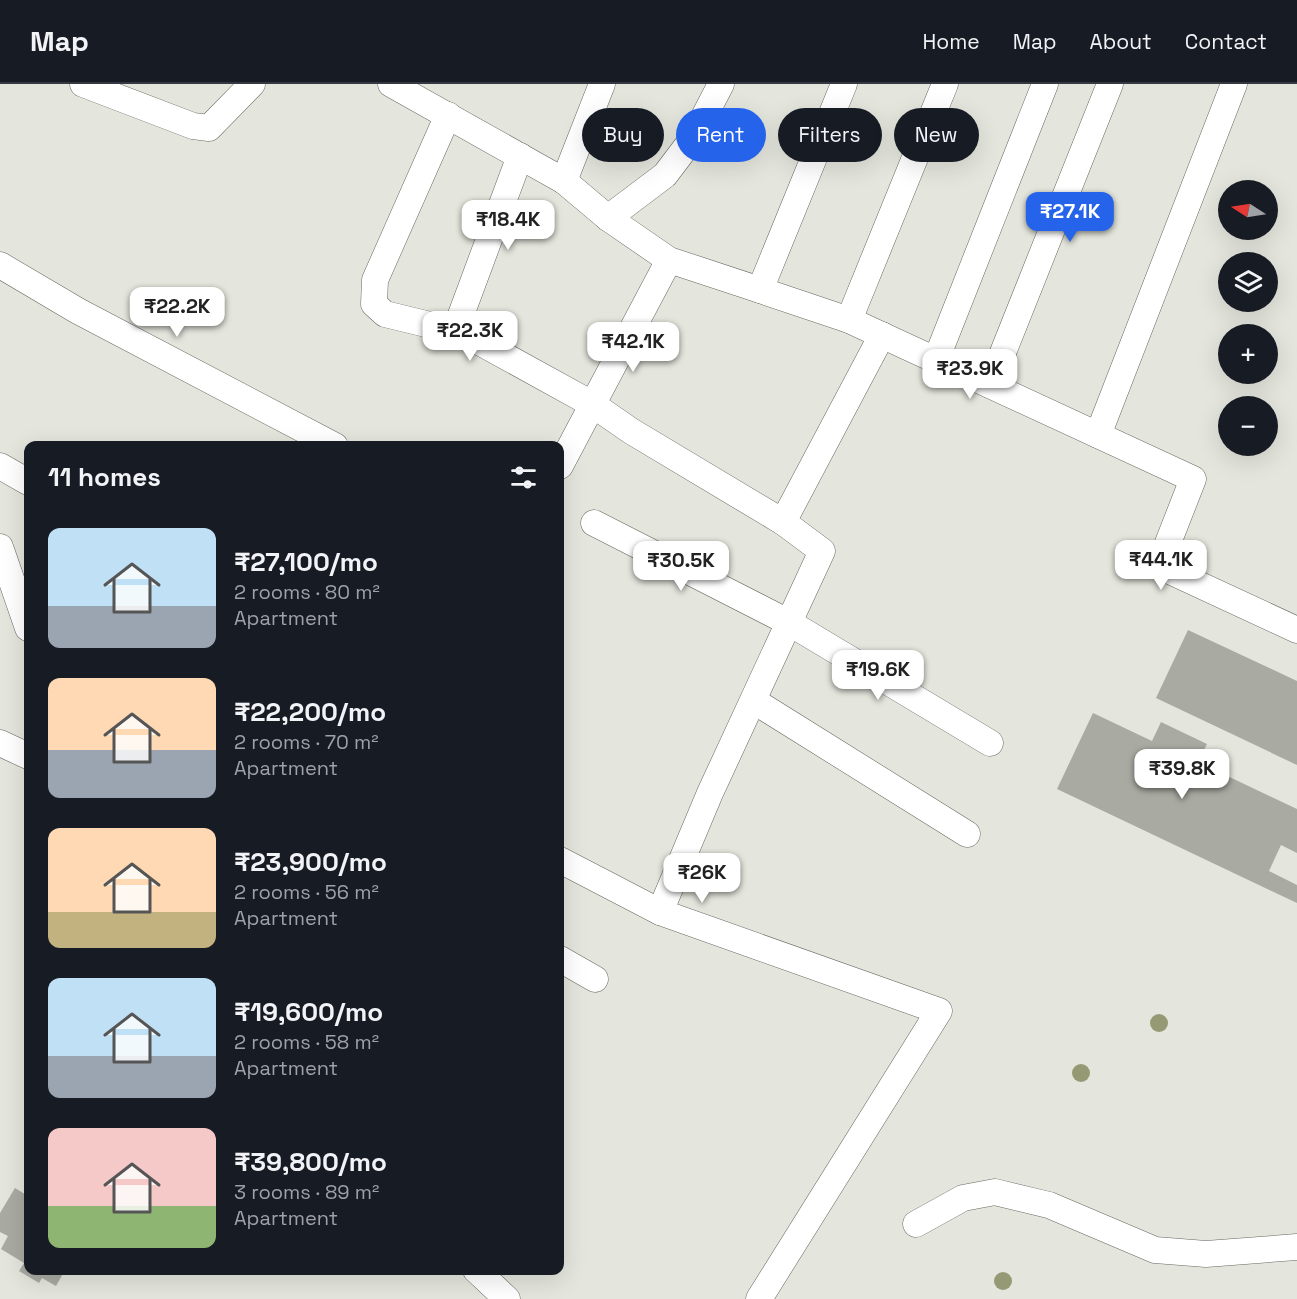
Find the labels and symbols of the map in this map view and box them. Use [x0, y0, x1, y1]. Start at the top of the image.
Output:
north arrow [1218, 180, 1278, 240]
pin: ₹27.1K [1021, 192, 1119, 243]
pin: ₹18.4K [459, 200, 557, 251]
pin: ₹22.2K [128, 287, 226, 338]
pin: ₹22.3K [421, 311, 519, 362]
pin: ₹42.1K [584, 322, 682, 373]
pin: ₹23.9K [921, 349, 1019, 400]
pin: ₹44.1K [1112, 540, 1210, 591]
pin: ₹30.5K [632, 541, 730, 592]
pin: ₹19.6K [829, 650, 927, 701]
pin: ₹39.8K [1133, 749, 1231, 800]
pin: ₹26K [666, 853, 738, 904]

